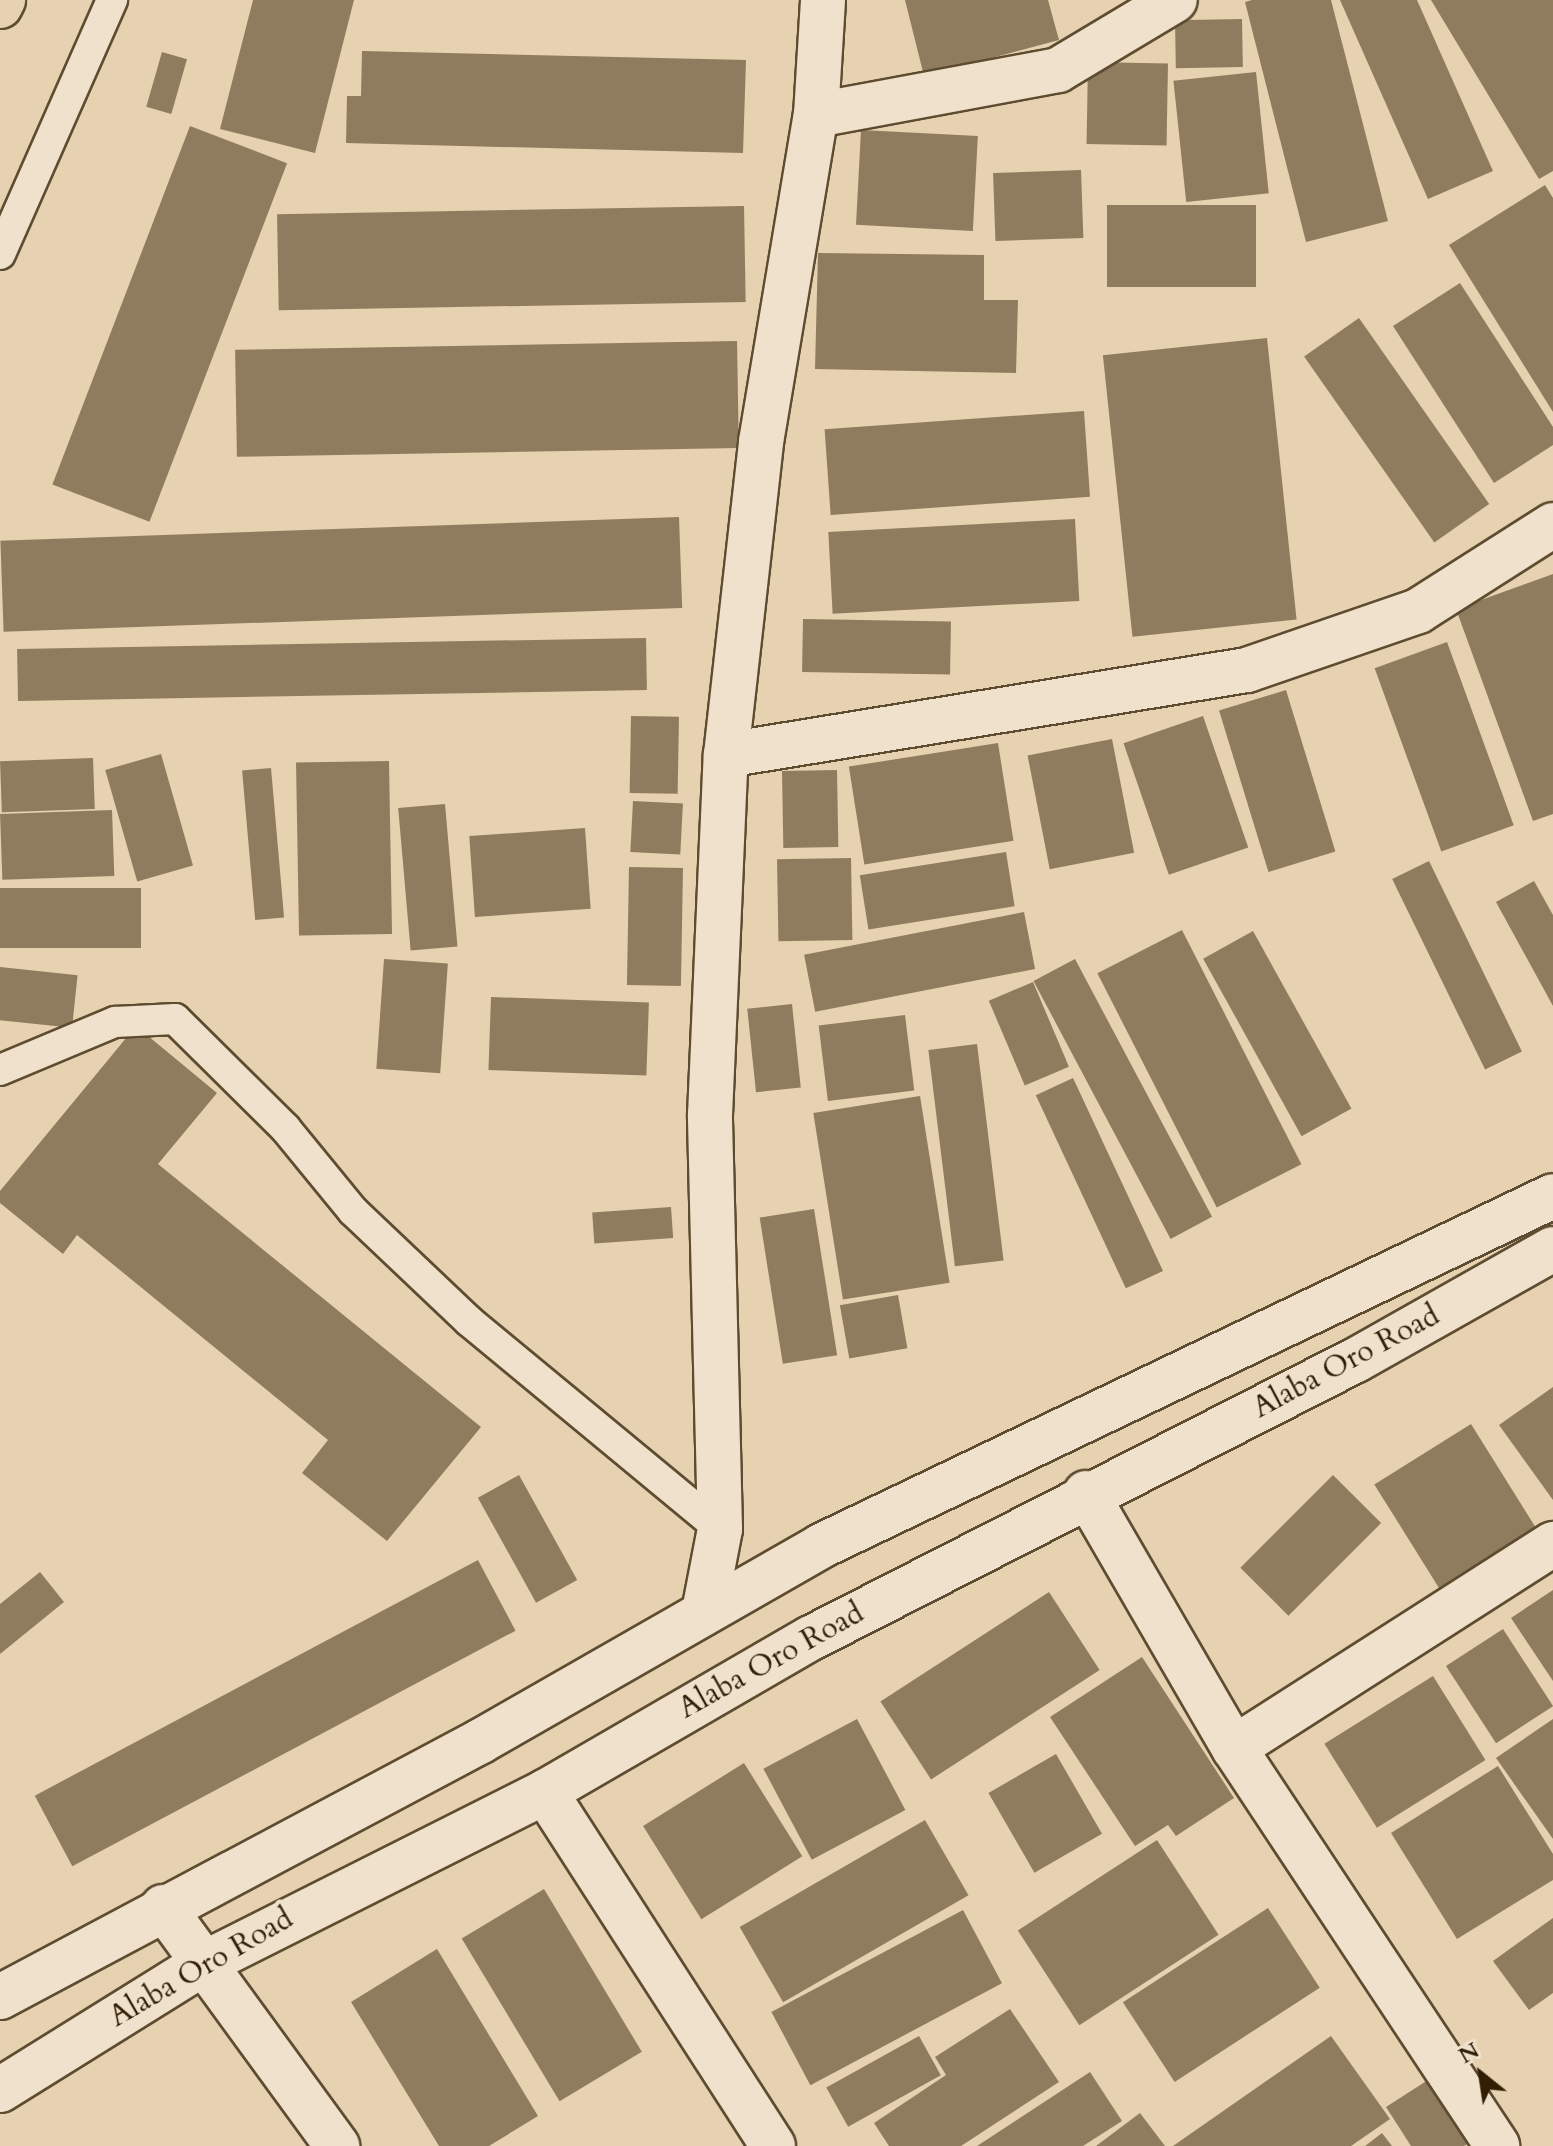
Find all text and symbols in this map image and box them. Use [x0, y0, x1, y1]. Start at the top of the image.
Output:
street label: Alaba Oro Road [1247, 1298, 1445, 1426]
street label: Alaba Oro Road [672, 1595, 870, 1727]
street label: Alaba Oro Road [103, 1901, 299, 2035]
north arrow [1441, 2034, 1521, 2114]
text: N [1453, 2035, 1485, 2071]

